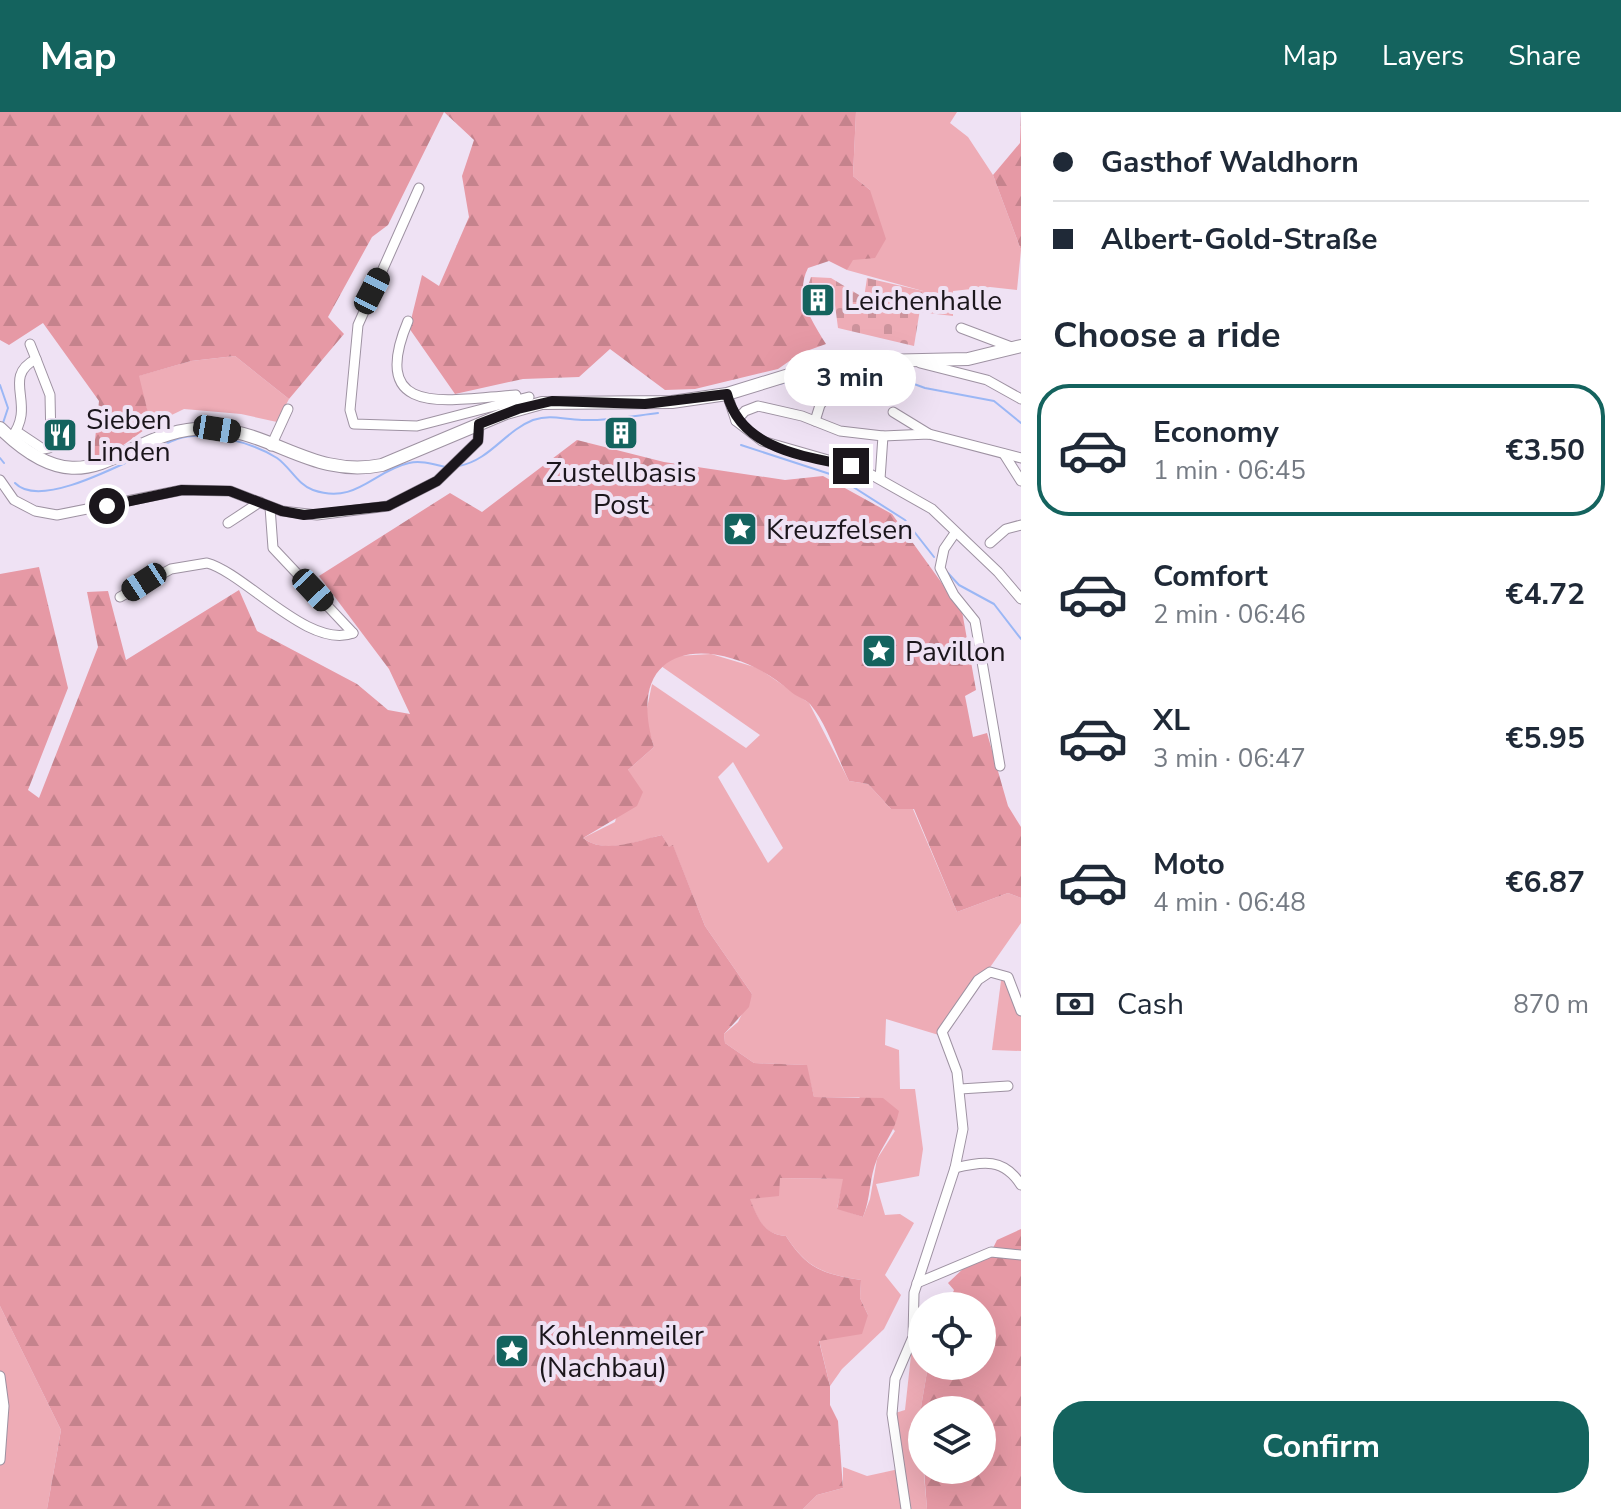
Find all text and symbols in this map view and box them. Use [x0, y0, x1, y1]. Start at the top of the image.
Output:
text: Map [40, 31, 117, 82]
text: Map [1283, 37, 1338, 75]
text: Layers [1382, 37, 1464, 75]
text: Share [1508, 37, 1581, 75]
text: Gasthof Waldhorn [1101, 142, 1359, 183]
text: Albert-Gold-Straße [1101, 219, 1378, 260]
car [350, 264, 394, 318]
building icon: Leichenhalle [799, 281, 837, 319]
place label: Leichenhalle [844, 282, 1002, 320]
text: Choose a ride [1053, 311, 1281, 360]
callout: 3 min [785, 350, 917, 406]
text: 3 min [816, 360, 884, 395]
place label: Sieben Linden [86, 401, 172, 471]
text: Economy [1153, 412, 1279, 453]
car [191, 413, 243, 445]
building icon: Zustellbasis Post [602, 414, 640, 452]
icon: car [1057, 414, 1129, 486]
restaurant icon: Sieben Linden [41, 416, 79, 454]
text: €3.50 [1506, 430, 1585, 471]
route end [833, 448, 869, 484]
text: 1 min · 06:45 [1153, 453, 1306, 488]
place label: Zustellbasis Post [546, 454, 696, 524]
route start [89, 488, 125, 524]
place icon: Kreuzfelsen [721, 510, 759, 548]
place label: Kreuzfelsen [766, 511, 913, 549]
text: Comfort [1153, 556, 1268, 597]
icon: car [1057, 558, 1129, 630]
car [117, 559, 171, 605]
car [288, 564, 338, 616]
text: €4.72 [1506, 574, 1585, 615]
text: 2 min · 06:46 [1153, 597, 1306, 632]
place icon: Pavillon [860, 632, 898, 670]
place label: Pavillon [905, 633, 1006, 671]
text: XL [1153, 700, 1190, 741]
icon: car [1057, 702, 1129, 774]
text: €5.95 [1506, 718, 1585, 759]
text: 3 min · 06:47 [1153, 741, 1306, 776]
text: Moto [1153, 844, 1225, 885]
icon: car [1057, 846, 1129, 918]
text: €6.87 [1506, 862, 1585, 903]
text: 4 min · 06:48 [1153, 885, 1306, 920]
icon: cash [1053, 982, 1097, 1026]
text: Cash [1117, 984, 1184, 1025]
text: 870 m [1513, 987, 1589, 1022]
map controls [908, 1292, 996, 1484]
button: locate [908, 1292, 996, 1380]
place label: Kohlenmeiler (Nachbau) [538, 1317, 704, 1387]
place icon: Kohlenmeiler (Nachbau) [493, 1332, 531, 1370]
button: layers [908, 1396, 996, 1484]
button: Confirm [1053, 1401, 1589, 1493]

